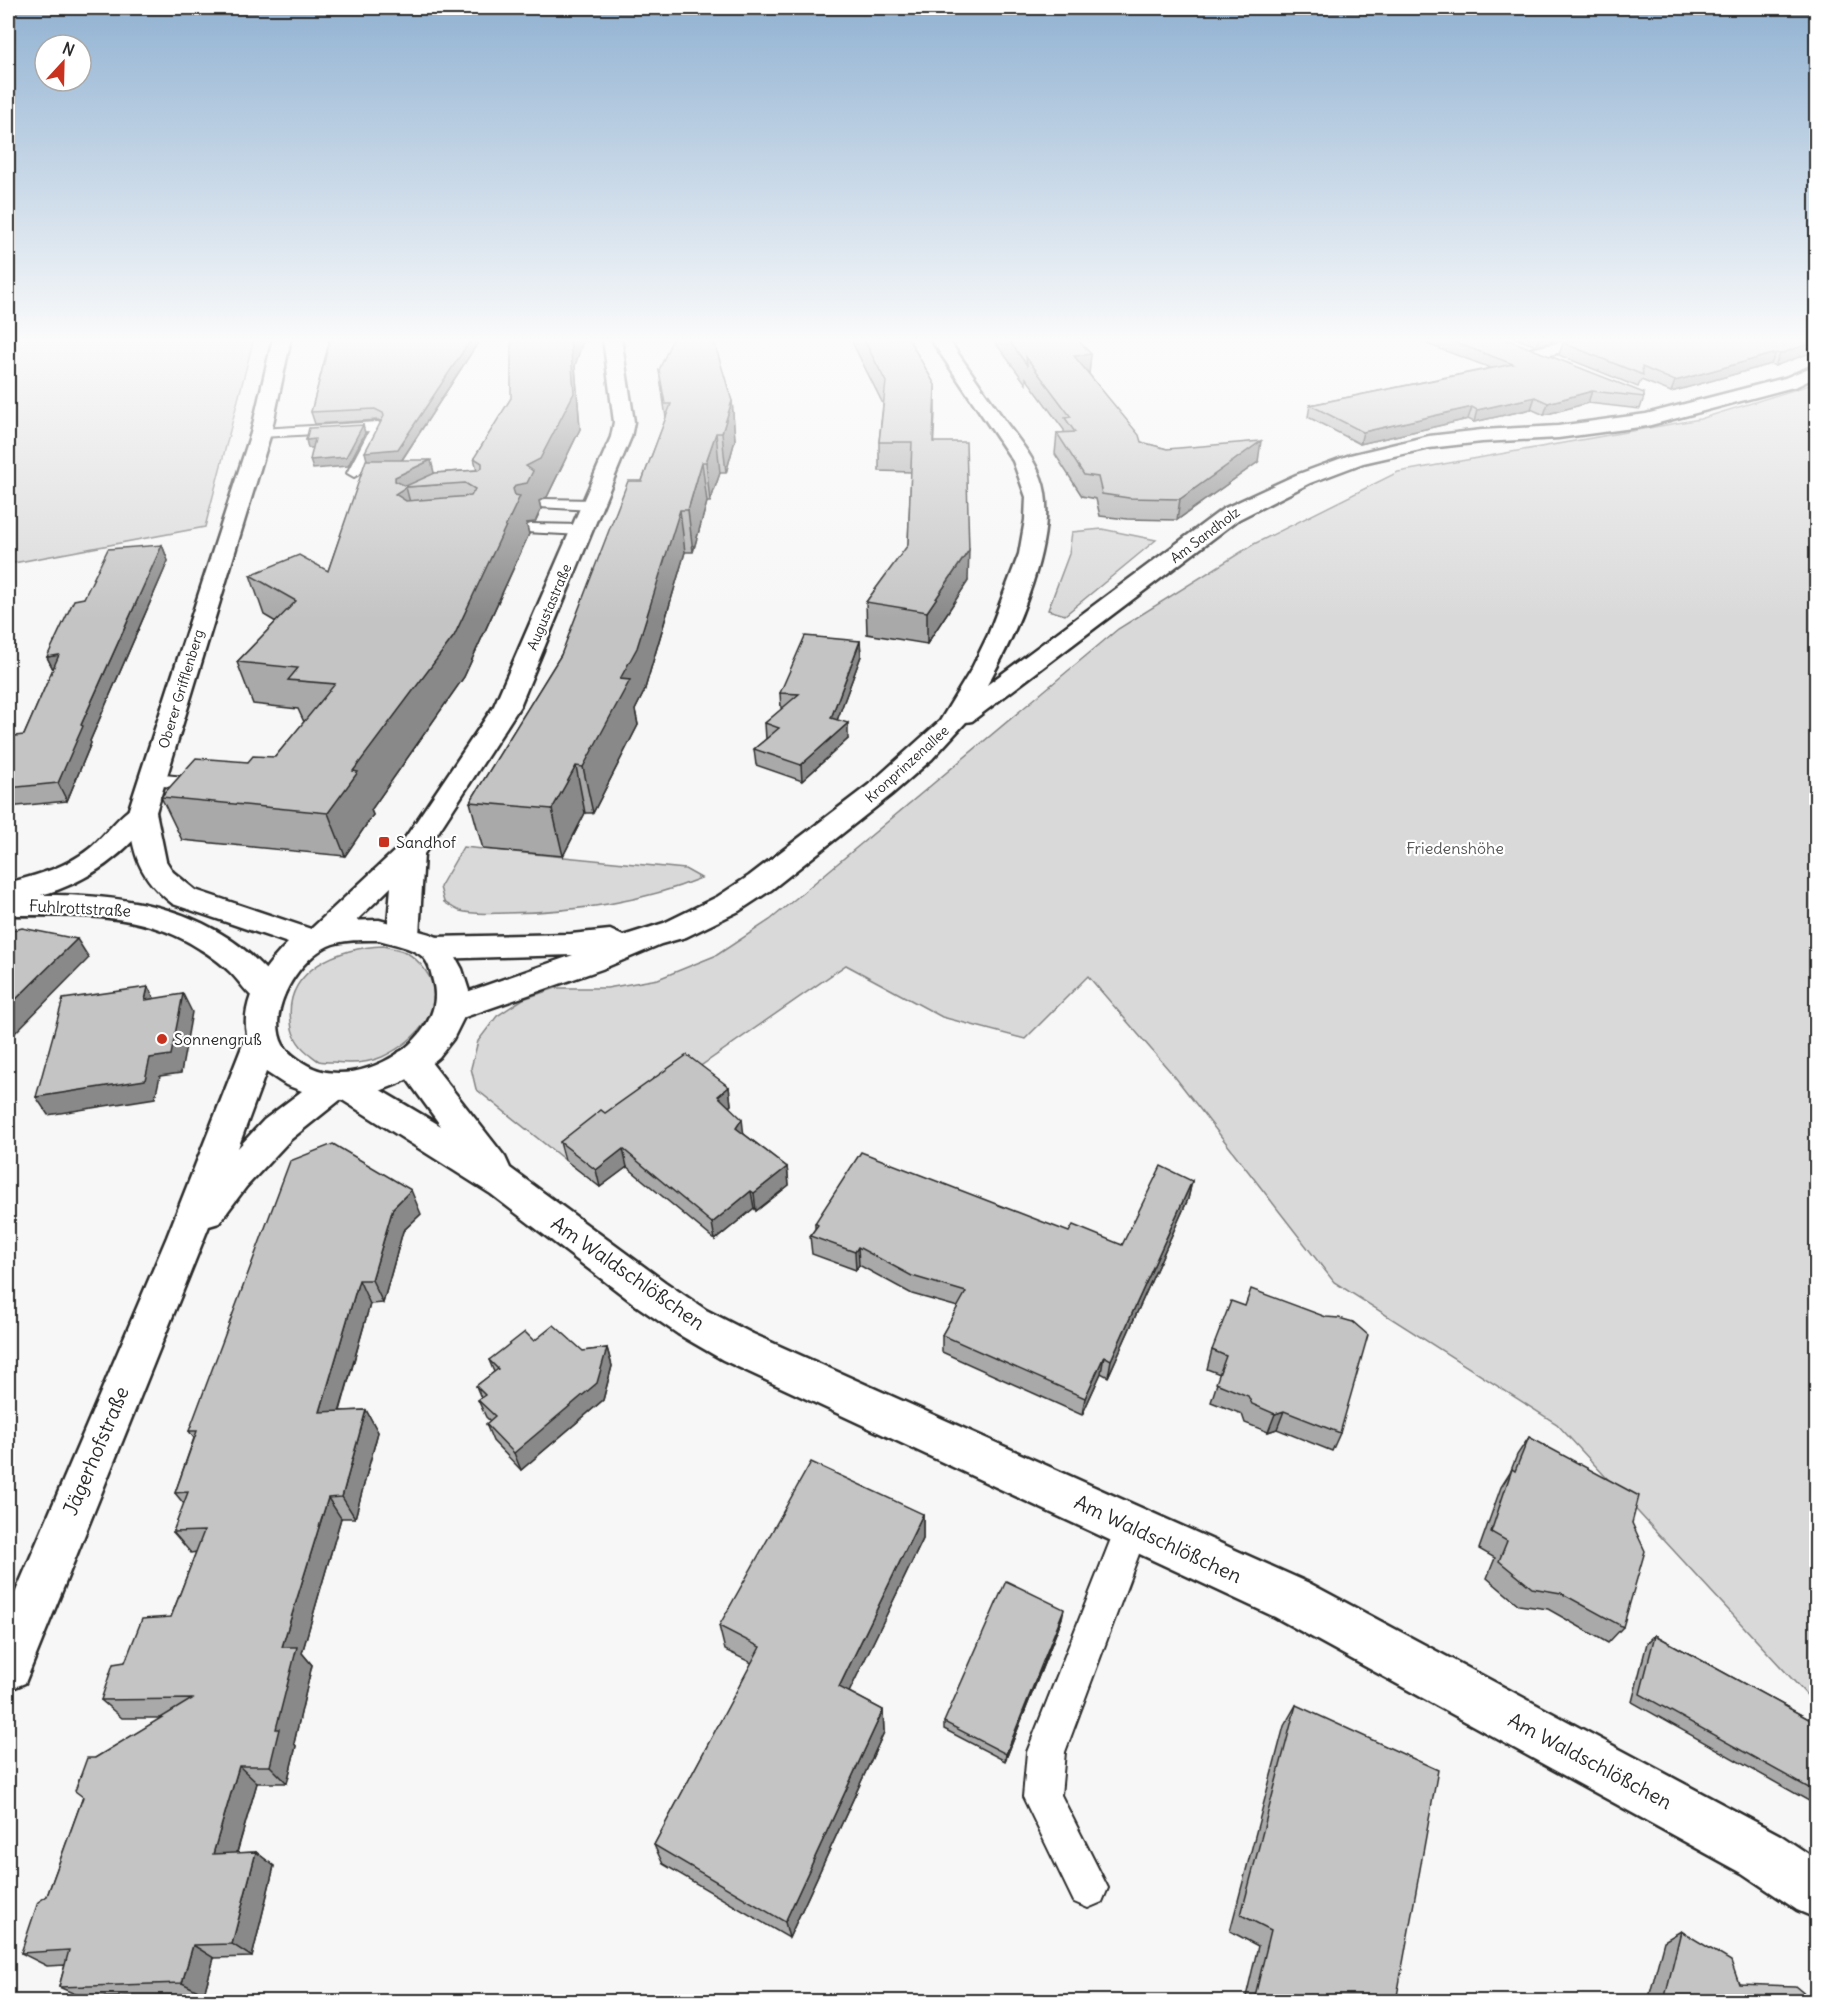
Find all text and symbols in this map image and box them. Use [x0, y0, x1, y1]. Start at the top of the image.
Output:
north arrow [33, 33, 93, 93]
text: N [60, 38, 77, 60]
street label: Am Sandholz [1167, 503, 1244, 567]
street label: Augustastraße [523, 561, 575, 653]
street label: Oberer Grifflenberg [154, 627, 208, 751]
street label: Kronprinzenallee [861, 722, 953, 806]
place label: Sandhof [396, 832, 457, 852]
marker: Sandhof [377, 835, 391, 849]
park label: Friedenshöhe [1406, 838, 1504, 858]
street label: Fuhlrottstraße [28, 895, 132, 921]
place label: Sonnengruß [174, 1029, 262, 1049]
marker: Sonnengruß [155, 1032, 169, 1046]
street label: Am Waldschlößchen [547, 1210, 710, 1335]
street label: Jägerhofstraße [57, 1383, 134, 1519]
street label: Am Waldschlößchen [1071, 1489, 1246, 1588]
street label: Am Waldschlößchen [1504, 1707, 1676, 1814]

